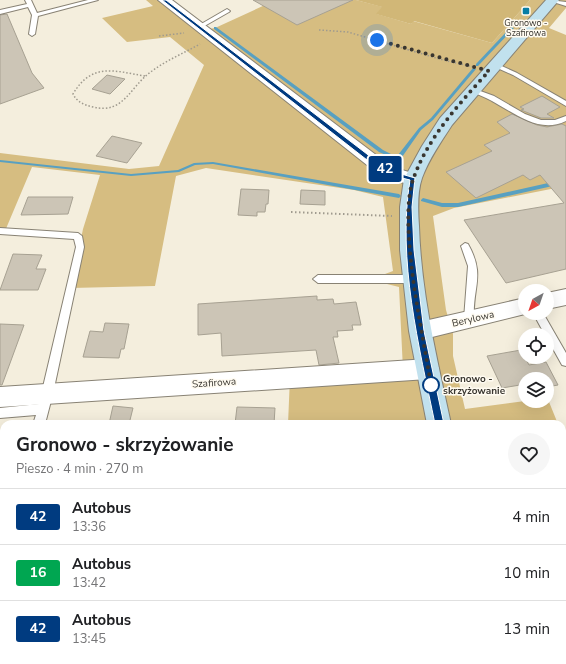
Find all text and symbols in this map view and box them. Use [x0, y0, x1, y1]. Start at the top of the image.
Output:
marker: Gronowo - Szafirowa [521, 6, 531, 16]
place label: Gronowo - Szafirowa [504, 17, 548, 39]
your location [367, 30, 387, 50]
line badge: 42 [367, 156, 403, 182]
text: 42 [377, 159, 393, 178]
north arrow [518, 284, 554, 320]
map controls [518, 284, 554, 408]
street label: Berylowa [450, 307, 496, 331]
button: locate [518, 328, 554, 364]
place label: Gronowo - skrzyżowanie [443, 372, 506, 398]
button: layers [518, 372, 554, 408]
street label: Szafirowa [191, 374, 237, 392]
marker: Gronowo - skrzyżowanie [422, 376, 440, 394]
text: Gronowo - skrzyżowanie [16, 432, 234, 458]
button: heart [508, 433, 550, 475]
text: Pieszo · 4 min · 270 m [16, 460, 143, 478]
text: Autobus [72, 498, 131, 518]
text: 42 [30, 507, 46, 526]
text: 4 min [512, 507, 550, 527]
text: 13:36 [72, 518, 106, 536]
text: Autobus [72, 554, 131, 574]
text: 16 [30, 563, 46, 582]
text: 10 min [503, 563, 550, 583]
text: 13:42 [72, 574, 106, 592]
text: Autobus [72, 610, 131, 630]
text: 42 [30, 619, 46, 638]
text: 13 min [503, 619, 550, 639]
text: 13:45 [72, 630, 106, 648]

